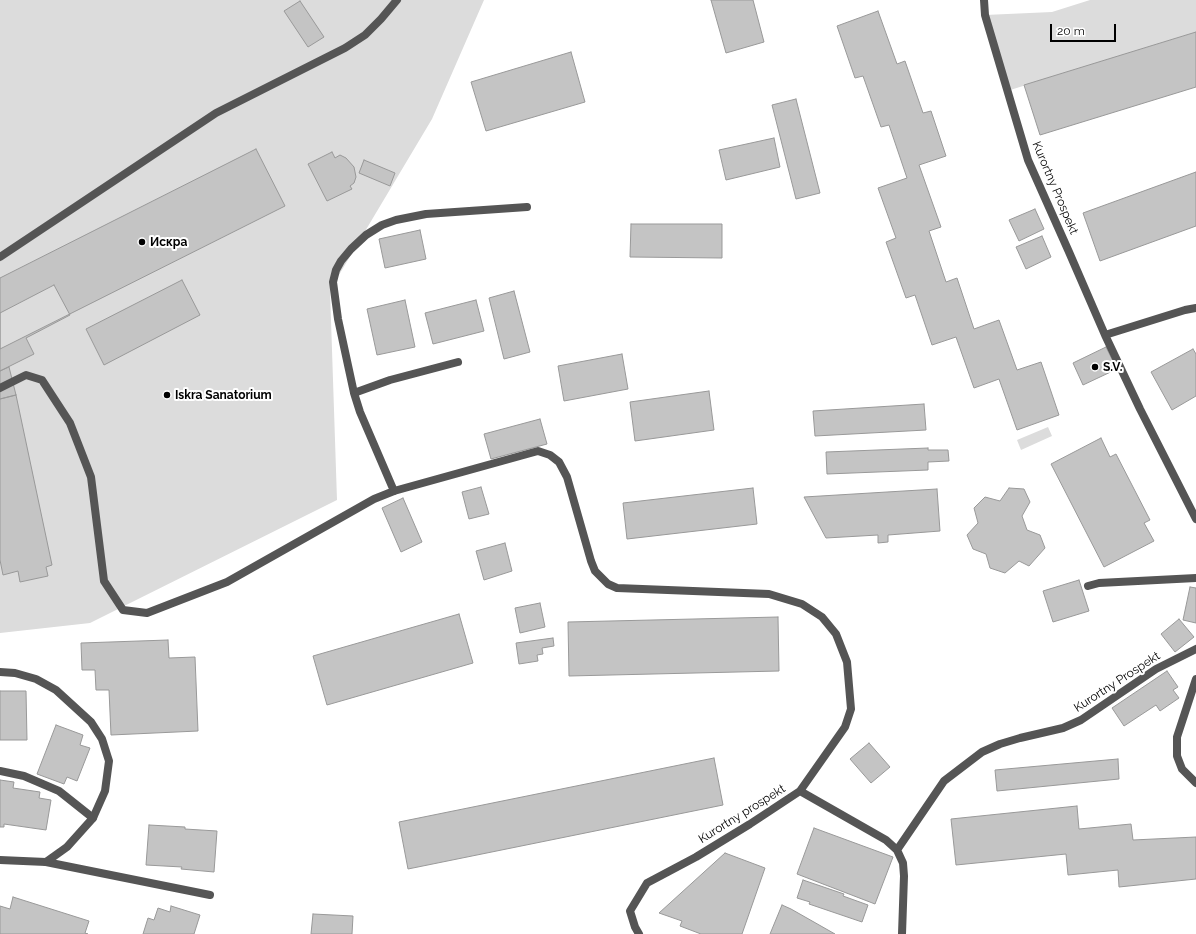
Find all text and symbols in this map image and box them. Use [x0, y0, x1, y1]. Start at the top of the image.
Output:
scale bar [1052, 16, 1118, 42]
text: 20 m [1057, 24, 1085, 38]
street label: Kurortny Prospekt [1029, 139, 1081, 237]
place label: Искра [150, 235, 187, 249]
marker: Искра [137, 237, 147, 247]
place label: S.V. [1103, 360, 1122, 374]
marker: S.V. [1090, 362, 1100, 372]
place label: Iskra Sanatorium [175, 388, 272, 402]
marker: Iskra Sanatorium [162, 390, 172, 400]
street label: Kurortny Prospekt [1071, 649, 1163, 715]
street label: Kurortny prospekt [696, 781, 788, 847]

